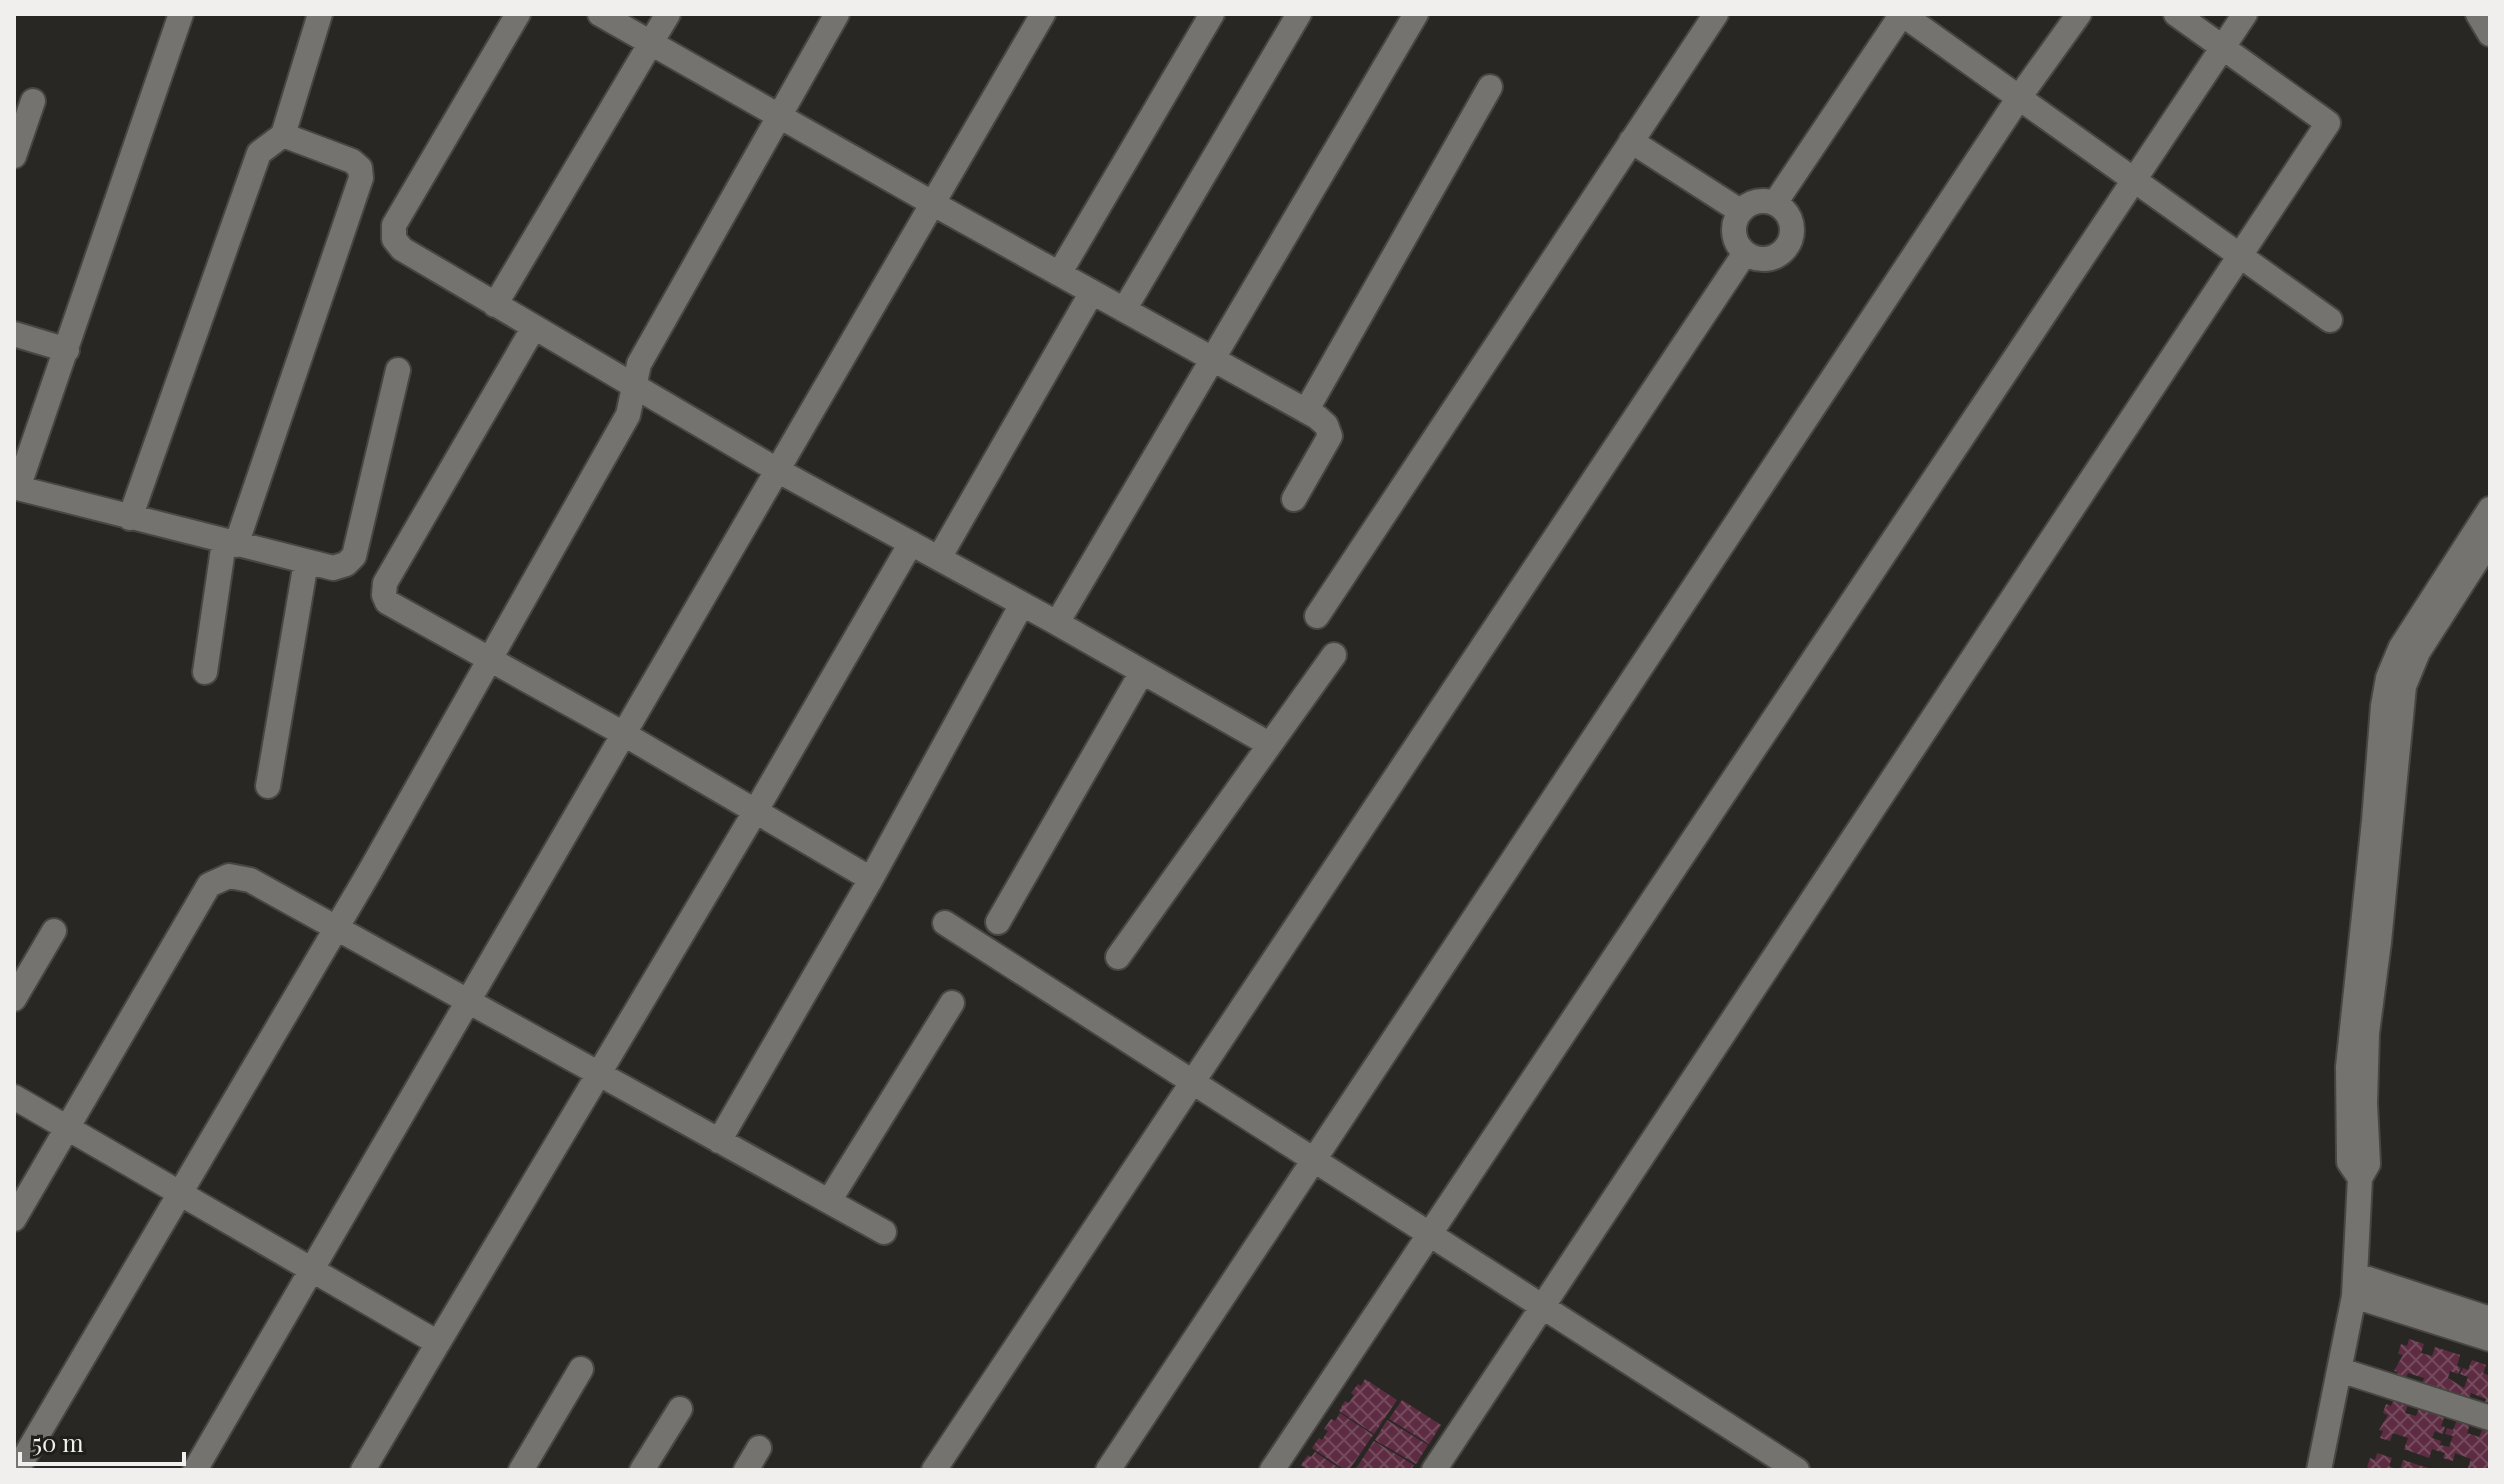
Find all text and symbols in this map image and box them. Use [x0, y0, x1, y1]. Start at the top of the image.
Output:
scale bar [20, 1416, 184, 1466]
text: 50 m [32, 1426, 84, 1458]

